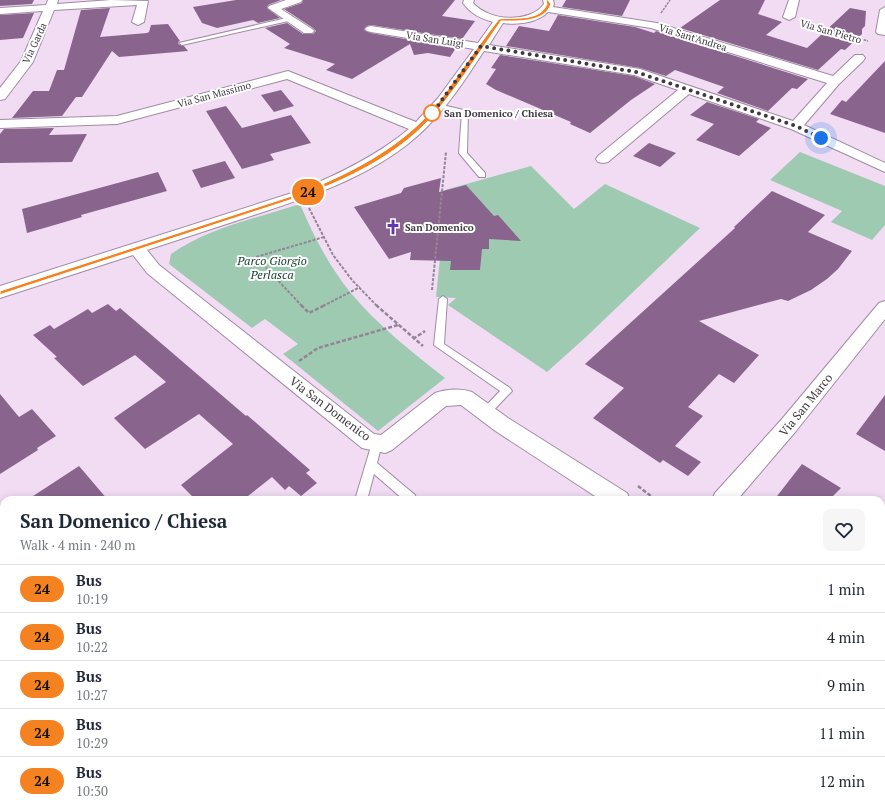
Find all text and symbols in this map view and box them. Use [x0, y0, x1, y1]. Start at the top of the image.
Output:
street label: Via San Pietro [799, 17, 863, 47]
street label: Via Garda [19, 21, 50, 66]
street label: Via Sant'Andrea [657, 21, 728, 54]
street label: Via San Luigi [405, 28, 465, 50]
street label: Via San Massimo [176, 78, 253, 111]
marker: San Domenico / Chiesa [423, 104, 441, 122]
place label: San Domenico / Chiesa [444, 107, 554, 120]
your location [811, 128, 831, 148]
line badge: 24 [290, 179, 326, 205]
text: 24 [300, 182, 316, 201]
church icon: San Domenico [384, 218, 402, 236]
place label: San Domenico [405, 221, 474, 234]
park label: Parco Giorgio Perlasca [236, 253, 307, 282]
street label: Via San Marco [776, 370, 836, 439]
street label: Via San Domenico [287, 373, 374, 444]
text: San Domenico / Chiesa [20, 508, 227, 533]
button: heart [823, 509, 865, 551]
text: Walk · 4 min · 240 m [20, 536, 135, 554]
text: Bus [76, 570, 102, 590]
text: 24 [34, 579, 50, 598]
text: 1 min [827, 579, 865, 599]
text: 10:19 [76, 590, 108, 608]
text: Bus [76, 618, 102, 638]
text: 24 [34, 627, 50, 646]
text: 4 min [827, 627, 865, 647]
text: 10:22 [76, 638, 108, 656]
text: Bus [76, 666, 102, 686]
text: 24 [34, 675, 50, 694]
text: 9 min [827, 675, 865, 695]
text: 10:27 [76, 686, 108, 704]
text: Bus [76, 714, 102, 734]
text: 24 [34, 723, 50, 742]
text: 11 min [819, 723, 865, 743]
text: 10:29 [76, 734, 108, 752]
text: Bus [76, 762, 102, 782]
text: 24 [34, 771, 50, 790]
text: 12 min [819, 771, 865, 791]
text: 10:30 [76, 782, 108, 800]

